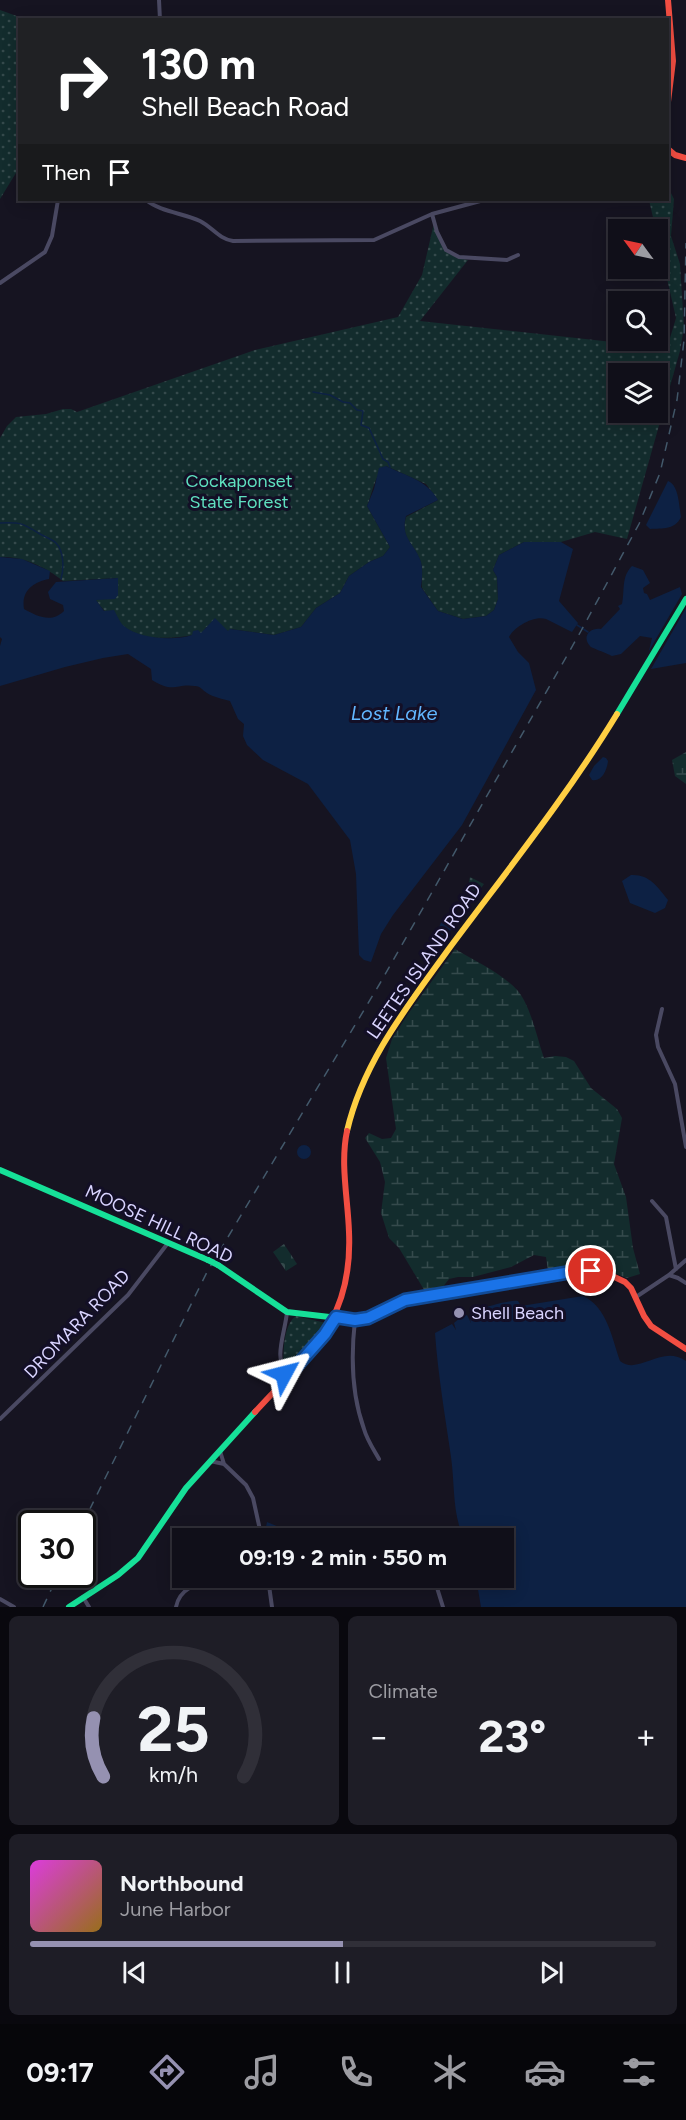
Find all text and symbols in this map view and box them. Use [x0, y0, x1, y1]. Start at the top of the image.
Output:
text: 130 m [141, 39, 256, 90]
icon: right [42, 42, 120, 120]
text: Shell Beach Road [141, 90, 349, 123]
icon: arrive [103, 156, 136, 189]
text: Then [42, 159, 91, 186]
north arrow [608, 219, 668, 279]
map controls [608, 219, 668, 423]
button: search [608, 291, 668, 351]
button: layers [608, 363, 668, 423]
park label: Cockaponset State Forest [185, 470, 293, 513]
water label: Lost Lake [351, 701, 437, 725]
street label: LEETES ISLAND ROAD [362, 879, 486, 1043]
street label: MOOSE HILL ROAD [82, 1180, 236, 1268]
pin [565, 1245, 616, 1296]
icon: arrive [574, 1254, 607, 1287]
street label: DROMARA ROAD [19, 1265, 135, 1383]
place label: Shell Beach [471, 1302, 564, 1324]
marker: Shell Beach [452, 1306, 466, 1320]
position arrow [252, 1342, 316, 1406]
speed limit sign: 30 [18, 1510, 96, 1588]
text: 09:19 · 2 min · 550 m [239, 1544, 447, 1571]
text: Climate [369, 1679, 438, 1703]
text: 25 [138, 1692, 210, 1767]
text: 23° [478, 1709, 546, 1763]
text: − [369, 1717, 389, 1756]
text: + [635, 1717, 656, 1756]
text: km/h [149, 1763, 198, 1788]
text: Northbound [120, 1870, 244, 1897]
text: June Harbor [120, 1897, 231, 1921]
icon: previous [118, 1956, 151, 1989]
icon: pause [326, 1956, 359, 1989]
icon: next [535, 1956, 568, 1989]
icon: directions [146, 2051, 188, 2093]
icon: music [241, 2051, 283, 2093]
icon: phone [335, 2051, 377, 2093]
icon: climate [429, 2051, 471, 2093]
icon: car [524, 2051, 566, 2093]
icon: filters [618, 2051, 660, 2093]
text: 09:17 [26, 2056, 94, 2089]

